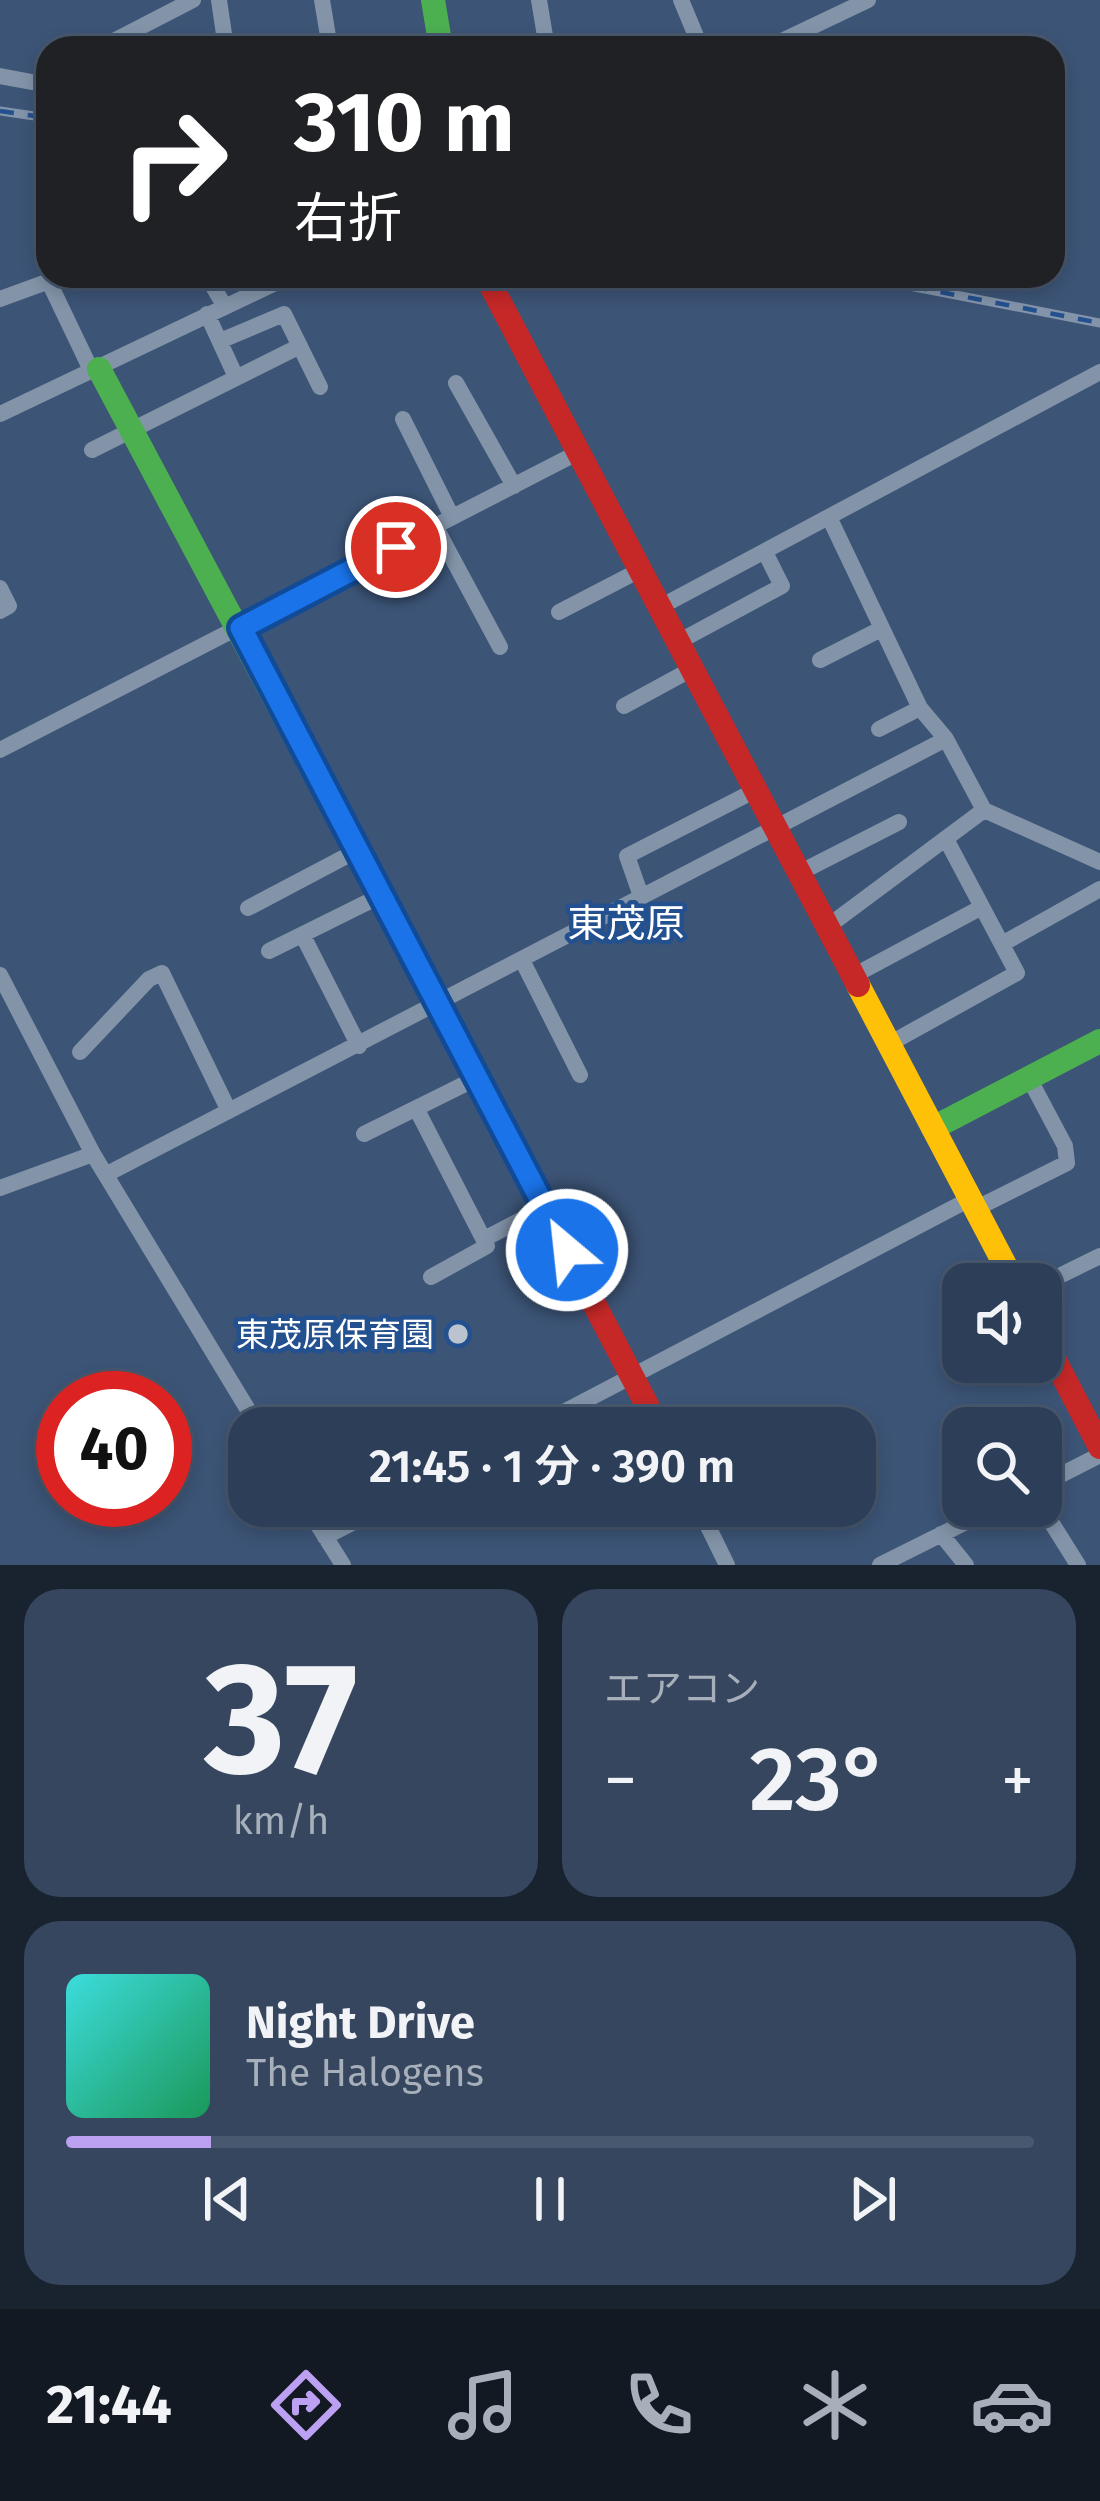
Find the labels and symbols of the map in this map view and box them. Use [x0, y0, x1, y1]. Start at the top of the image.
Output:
pin [345, 496, 447, 598]
district label: 東茂原 [567, 901, 685, 947]
position arrow [504, 1187, 630, 1313]
place label: 東茂原保育園 [236, 1315, 434, 1355]
marker: 東茂原保育園 [445, 1321, 471, 1347]
speed limit sign: 40 [36, 1371, 192, 1527]

